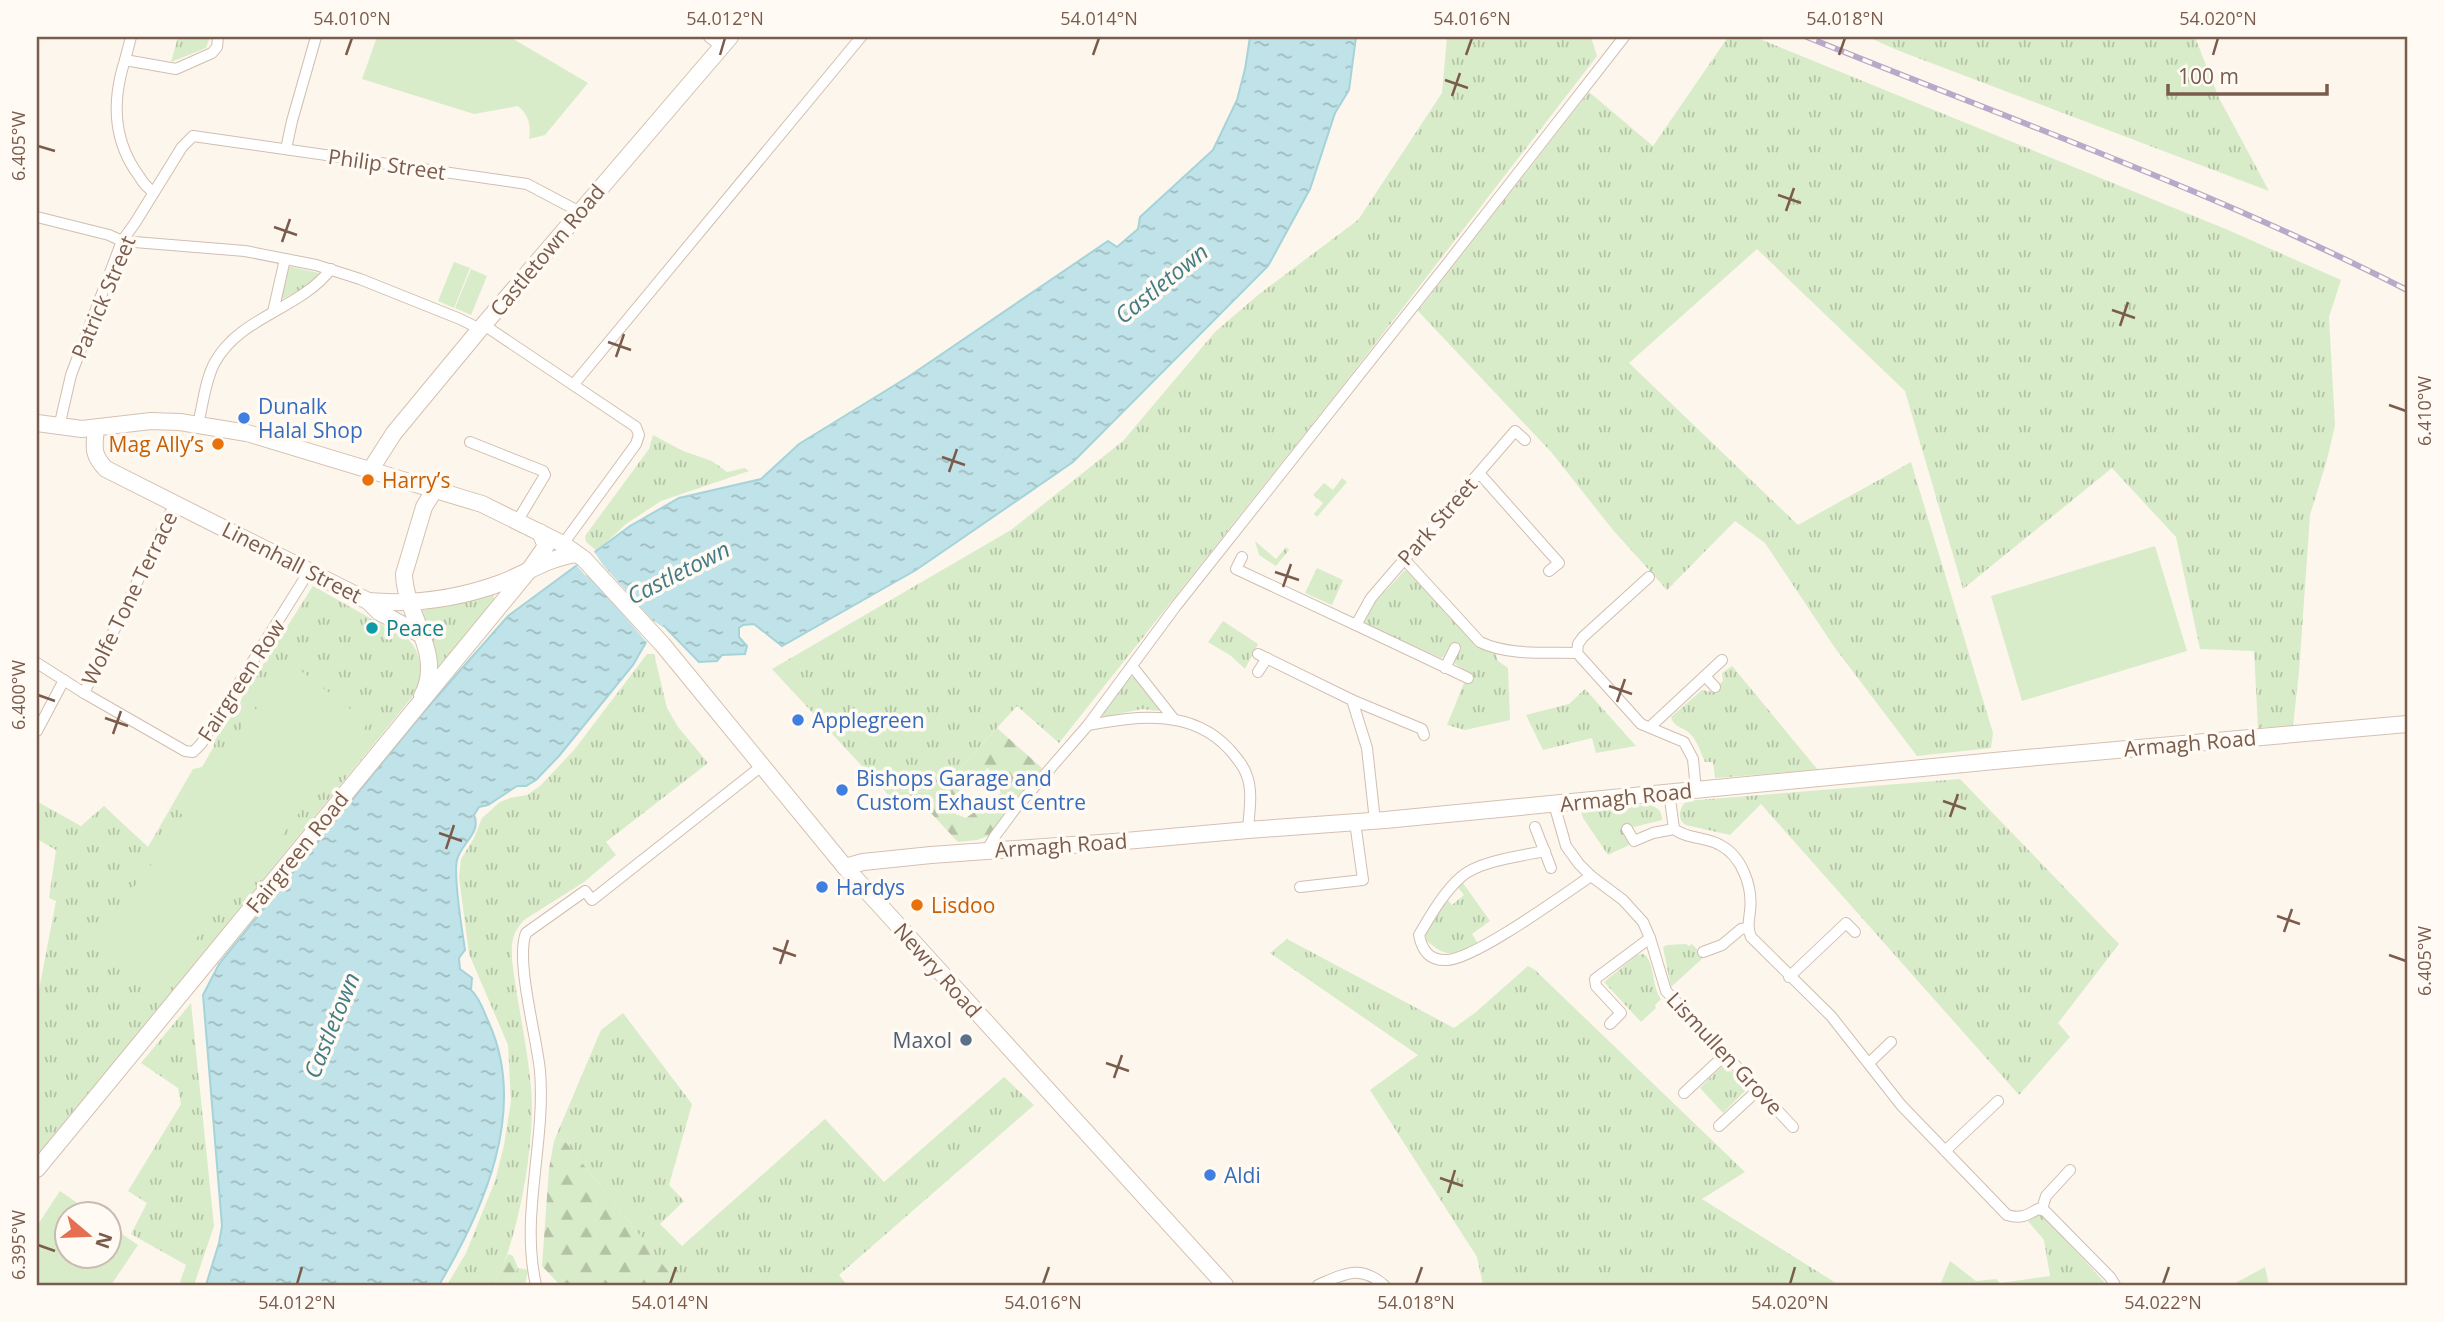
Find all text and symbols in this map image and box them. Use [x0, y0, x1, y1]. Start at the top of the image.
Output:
text: 54.010°N [313, 6, 391, 30]
text: 54.012°N [686, 6, 764, 30]
text: 54.014°N [1060, 6, 1138, 30]
text: 54.016°N [1433, 6, 1511, 30]
text: 54.018°N [1806, 6, 1884, 30]
text: 54.020°N [2179, 6, 2257, 30]
scale bar [2168, 52, 2327, 96]
text: 100 m [2178, 62, 2239, 90]
text: 6.405°W [6, 111, 30, 181]
street label: Philip Street [326, 142, 448, 186]
street label: Castletown Road [483, 178, 611, 322]
street label: Patrick Street [65, 231, 141, 363]
water label: Castletown [1108, 235, 1214, 331]
text: 6.410°W [2412, 376, 2436, 446]
place label: Dunalk Halal Shop [258, 392, 363, 444]
marker: Dunalk Halal Shop [236, 410, 252, 426]
place label: Mag Ally’s [109, 430, 204, 458]
marker: Mag Ally’s [210, 436, 226, 452]
place label: Harry’s [382, 466, 450, 494]
street label: Park Street [1391, 471, 1483, 571]
marker: Harry’s [360, 472, 376, 488]
street label: Wolfe Tone Terrace [75, 506, 183, 690]
street label: Linenhall Street [217, 515, 367, 609]
water label: Castletown [621, 532, 735, 612]
street label: Fairgreen Row [191, 613, 291, 746]
place label: Peace [386, 614, 444, 642]
marker: Peace [364, 620, 380, 636]
text: 6.400°W [6, 660, 30, 730]
place label: Applegreen [812, 706, 925, 734]
marker: Applegreen [790, 712, 806, 728]
street label: Armagh Road [2123, 723, 2257, 763]
place label: Bishops Garage and Custom Exhaust Centre [856, 764, 1086, 816]
street label: Armagh Road [1558, 776, 1694, 818]
marker: Bishops Garage and Custom Exhaust Centre [834, 782, 850, 798]
street label: Fairgreen Road [239, 786, 355, 918]
street label: Armagh Road [994, 826, 1128, 864]
place label: Hardys [836, 873, 905, 901]
marker: Hardys [814, 879, 830, 895]
place label: Lisdoo [931, 891, 995, 919]
marker: Lisdoo [909, 897, 925, 913]
street label: Newry Road [888, 917, 988, 1023]
text: 6.405°W [2412, 926, 2436, 996]
water label: Castletown [295, 967, 367, 1083]
street label: Lismullen Grove [1661, 986, 1789, 1120]
place label: Maxol [893, 1026, 952, 1054]
marker: Maxol [958, 1032, 974, 1048]
place label: Aldi [1224, 1161, 1261, 1189]
marker: Aldi [1202, 1167, 1218, 1183]
north arrow [52, 1200, 122, 1270]
text: 6.395°W [6, 1210, 30, 1280]
text: N [89, 1229, 119, 1252]
text: 54.012°N [258, 1290, 336, 1314]
text: 54.014°N [631, 1290, 709, 1314]
text: 54.016°N [1004, 1290, 1082, 1314]
text: 54.018°N [1377, 1290, 1455, 1314]
text: 54.020°N [1751, 1290, 1829, 1314]
text: 54.022°N [2124, 1290, 2202, 1314]

